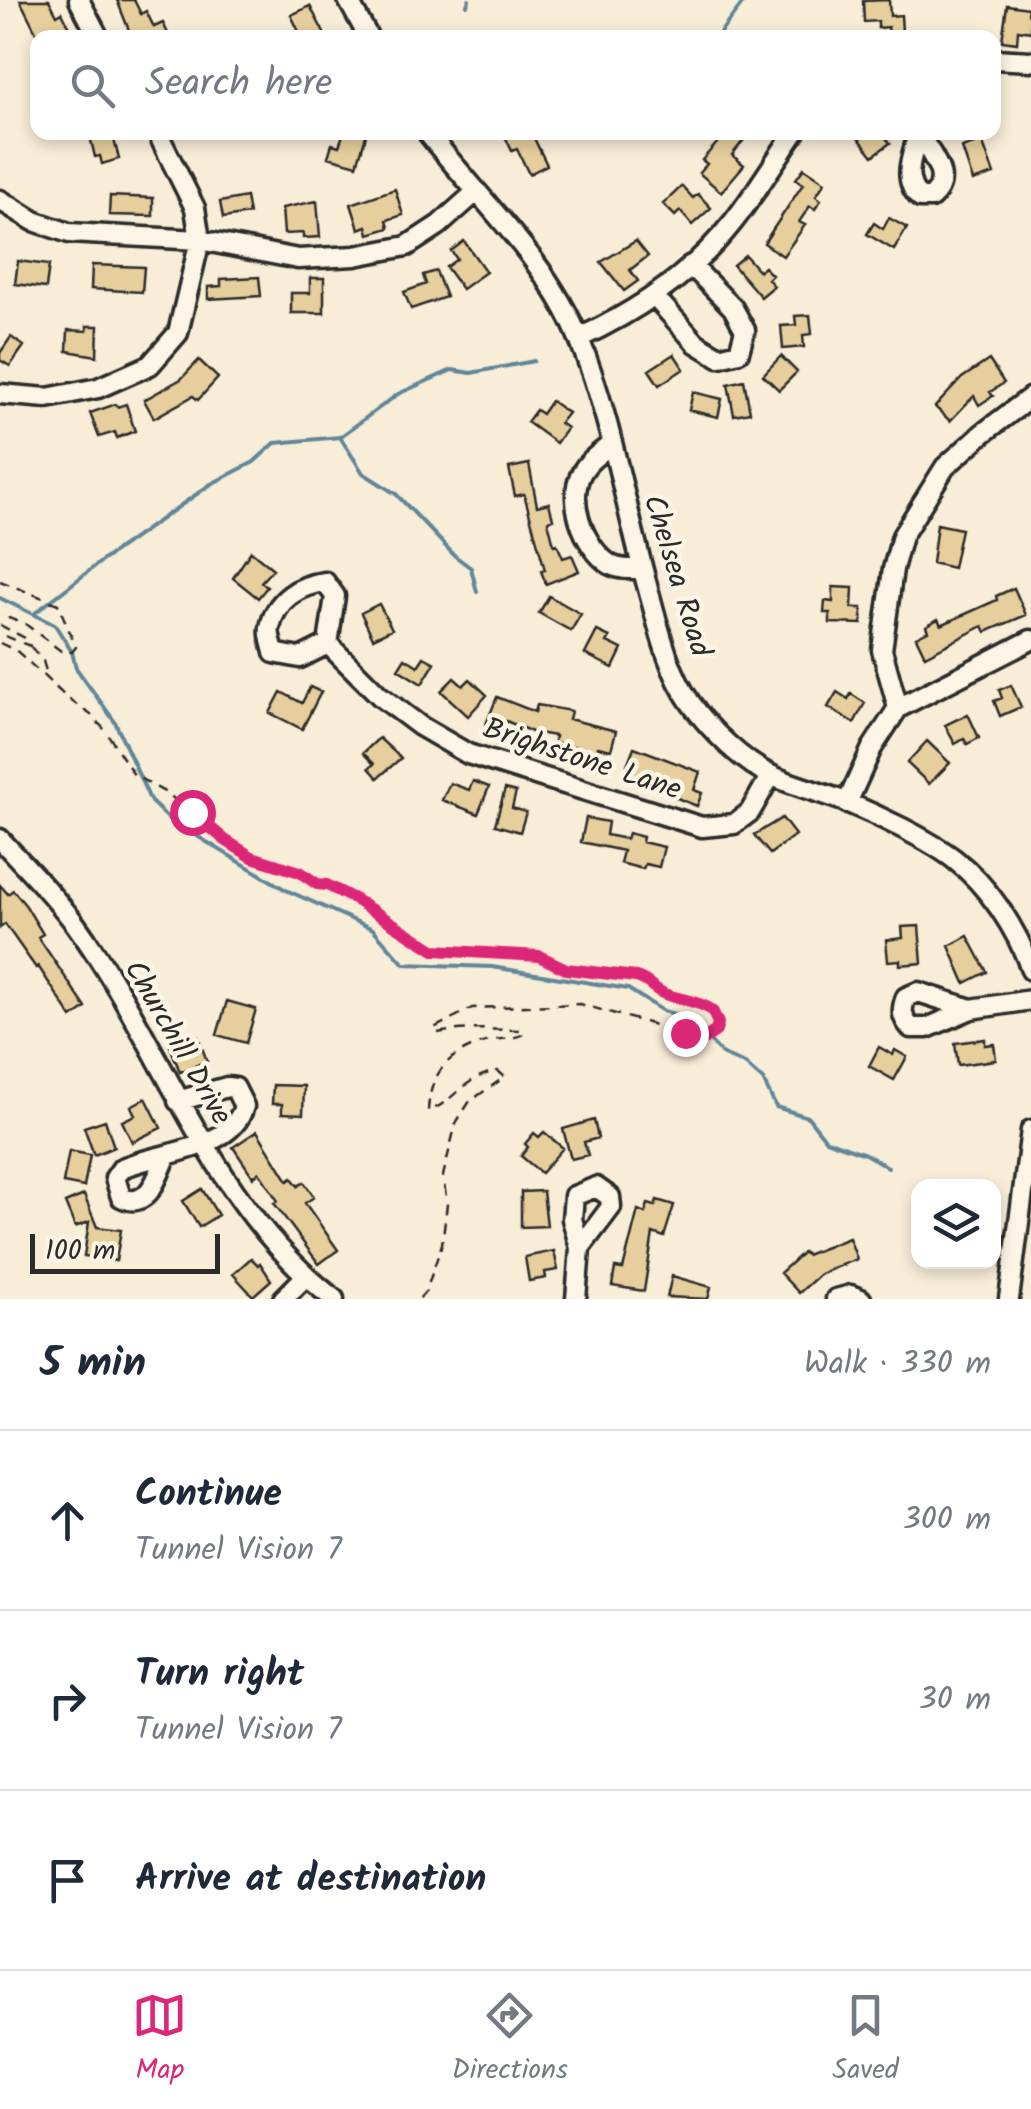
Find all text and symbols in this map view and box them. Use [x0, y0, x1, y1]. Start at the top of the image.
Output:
search box [30, 30, 1001, 140]
text: Search here [145, 55, 332, 115]
icon: search [65, 58, 120, 113]
street label: Chelsea Road [629, 489, 724, 664]
street label: Brighstone Lane [477, 705, 687, 815]
route start [170, 790, 216, 836]
street label: Churchill Drive [110, 951, 244, 1135]
route end [663, 1011, 709, 1057]
map controls [911, 1179, 1001, 1269]
button: layers [911, 1179, 1001, 1269]
scale bar [30, 1229, 220, 1274]
text: 100 m [45, 1229, 115, 1274]
text: 5 min [40, 1331, 146, 1398]
text: Walk · 330 m [804, 1339, 991, 1390]
text: Continue [135, 1465, 282, 1525]
icon: ahead [40, 1493, 95, 1548]
text: 300 m [902, 1495, 991, 1546]
text: Tunnel Vision 7 [135, 1525, 342, 1576]
text: Turn right [135, 1645, 304, 1705]
icon: right [40, 1673, 95, 1728]
text: 30 m [918, 1675, 991, 1726]
text: Tunnel Vision 7 [135, 1705, 342, 1756]
text: Arrive at destination [135, 1850, 486, 1910]
icon: arrive [40, 1853, 95, 1908]
tab: Map [132, 1988, 187, 2093]
tab: Directions [452, 1988, 568, 2093]
tab: Saved [832, 1988, 899, 2093]

